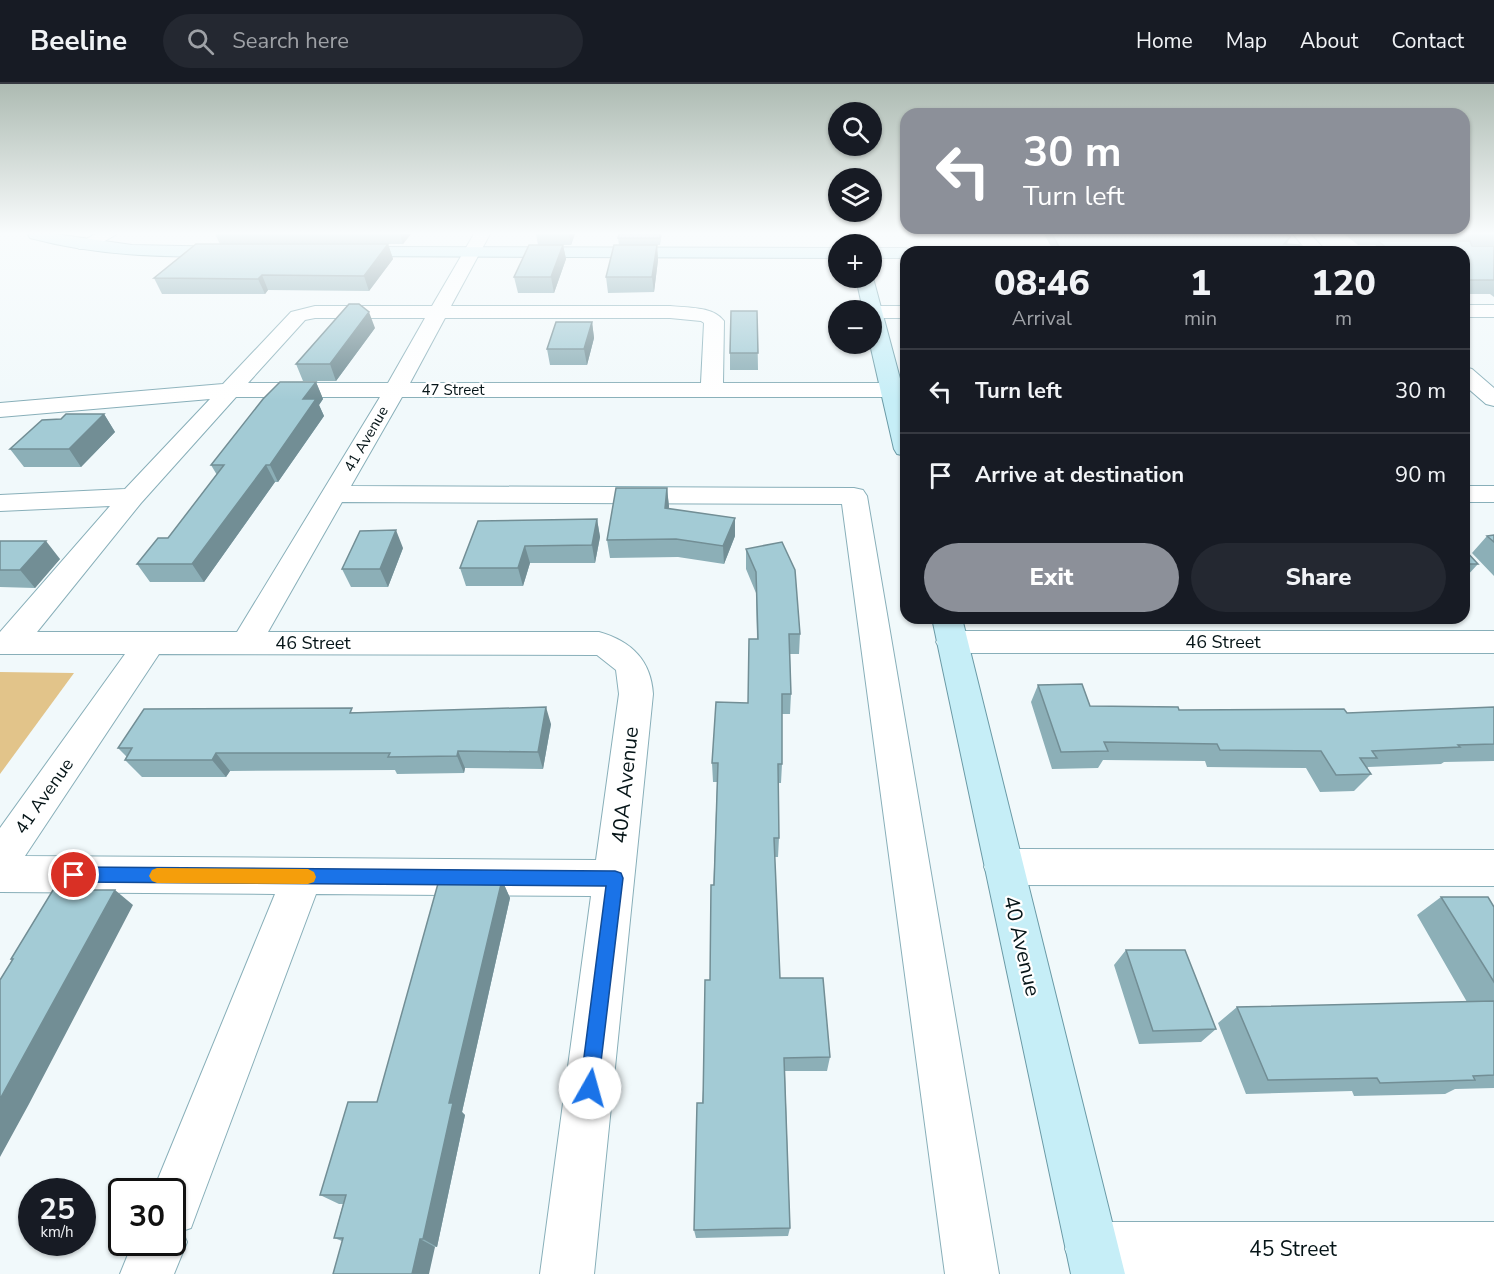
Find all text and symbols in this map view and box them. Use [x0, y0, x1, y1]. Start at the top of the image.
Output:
search box [163, 14, 583, 68]
text: Beeline [30, 22, 127, 60]
icon: search [184, 25, 217, 58]
text: Search here [232, 26, 349, 56]
text: Home [1136, 27, 1193, 55]
text: Map [1226, 27, 1267, 55]
text: About [1300, 27, 1358, 55]
text: Contact [1391, 27, 1464, 55]
map controls [828, 102, 882, 354]
button: search [828, 102, 882, 156]
text: 30 m [1023, 124, 1122, 181]
icon: left [924, 132, 1002, 210]
button: layers [828, 168, 882, 222]
text: Turn left [1023, 178, 1124, 215]
button: + [828, 234, 882, 288]
text: 08:46 [994, 259, 1090, 308]
text: 1 [1190, 259, 1211, 308]
text: 120 [1311, 259, 1376, 308]
button: − [828, 300, 882, 354]
text: Arrival [1012, 305, 1072, 332]
text: min [1184, 305, 1217, 332]
text: m [1335, 305, 1352, 332]
icon: left [924, 375, 957, 408]
text: Turn left [975, 376, 1062, 406]
text: 30 m [1395, 376, 1446, 406]
street label: 47 Street [422, 380, 485, 400]
street label: 41 Avenue [339, 402, 393, 476]
icon: arrive [924, 459, 957, 492]
text: Arrive at destination [975, 460, 1184, 490]
text: 90 m [1395, 460, 1446, 490]
button: Exit [924, 543, 1179, 612]
button: Share [1191, 543, 1446, 612]
street label: 46 Street [1185, 630, 1261, 654]
street label: 46 Street [275, 631, 351, 655]
street label: 40A Avenue [605, 725, 645, 845]
street label: 41 Avenue [9, 753, 79, 839]
pin [48, 849, 99, 900]
icon: arrive [57, 858, 90, 891]
street label: 40 Avenue [997, 893, 1047, 999]
position arrow [558, 1056, 622, 1120]
speed limit sign: 30 [108, 1178, 186, 1256]
text: 25 [39, 1189, 75, 1230]
text: km/h [40, 1222, 74, 1242]
street label: 45 Street [1249, 1235, 1338, 1263]

